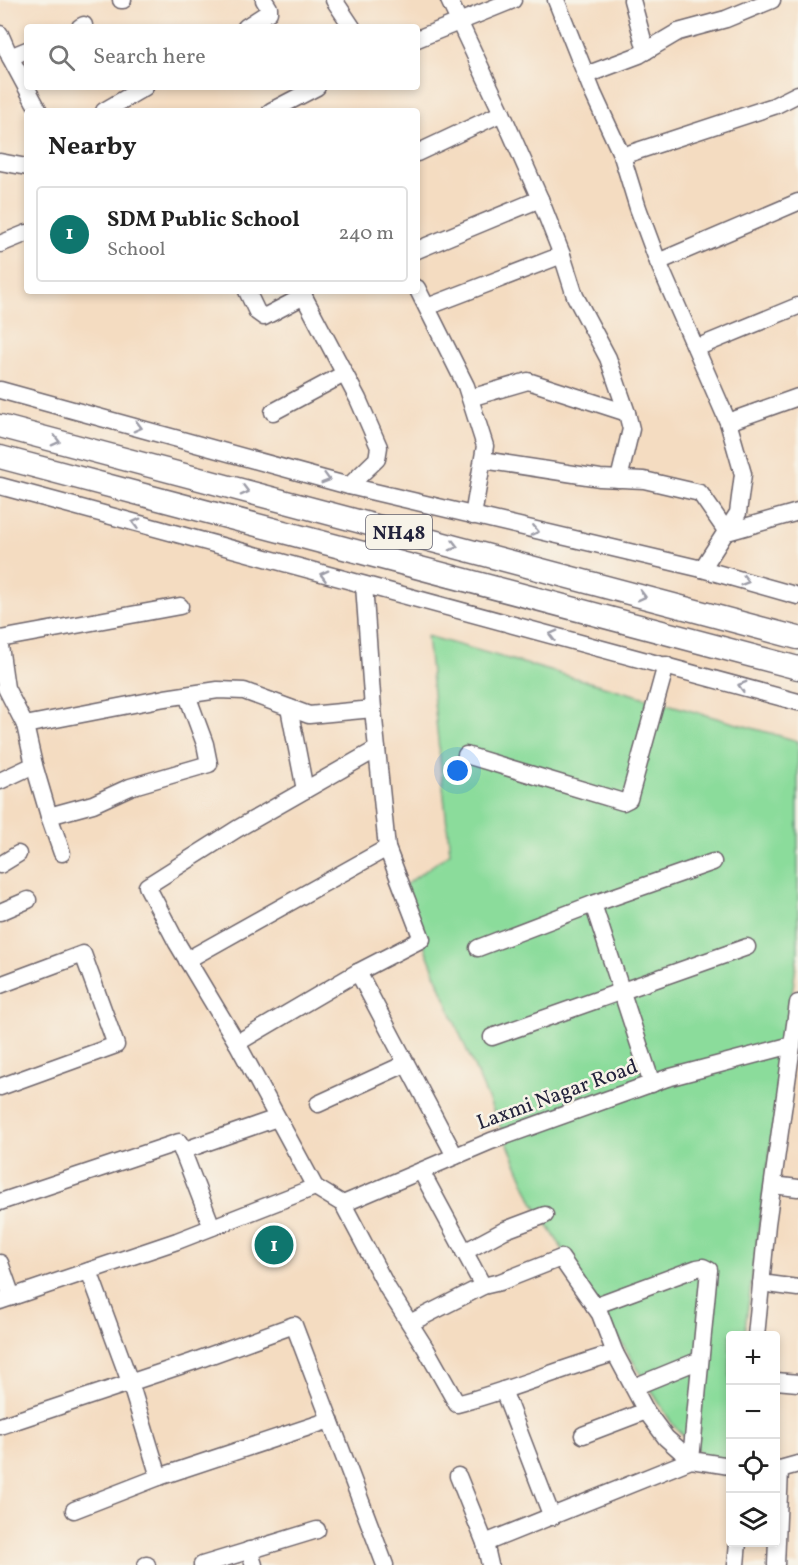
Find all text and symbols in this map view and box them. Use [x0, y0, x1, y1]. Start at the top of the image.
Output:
search box [24, 24, 420, 90]
icon: search [45, 41, 78, 74]
text: Search here [93, 42, 206, 73]
text: Nearby [48, 129, 137, 165]
text: SDM Public School [107, 205, 300, 236]
text: 1 [65, 220, 74, 248]
text: 240 m [339, 220, 394, 248]
text: School [107, 236, 165, 264]
one-way arrow [132, 420, 142, 432]
one-way arrow [51, 434, 61, 446]
one-way arrow [320, 472, 330, 484]
one-way arrow [239, 484, 250, 496]
road number: NH48 [366, 515, 432, 549]
one-way arrow [131, 518, 142, 530]
one-way arrow [530, 523, 540, 536]
one-way arrow [449, 539, 459, 552]
one-way arrow [319, 569, 329, 582]
one-way arrow [739, 574, 750, 586]
one-way arrow [637, 589, 647, 602]
one-way arrow [549, 630, 559, 643]
one-way arrow [737, 681, 748, 693]
your location [443, 756, 472, 785]
street label: Laxmi Nagar Road [473, 1053, 642, 1138]
pin: 1 [254, 1222, 294, 1268]
map controls [726, 1331, 780, 1547]
button: + [726, 1331, 780, 1385]
button: − [726, 1385, 780, 1439]
button: locate [726, 1439, 780, 1493]
button: layers [726, 1493, 780, 1547]

